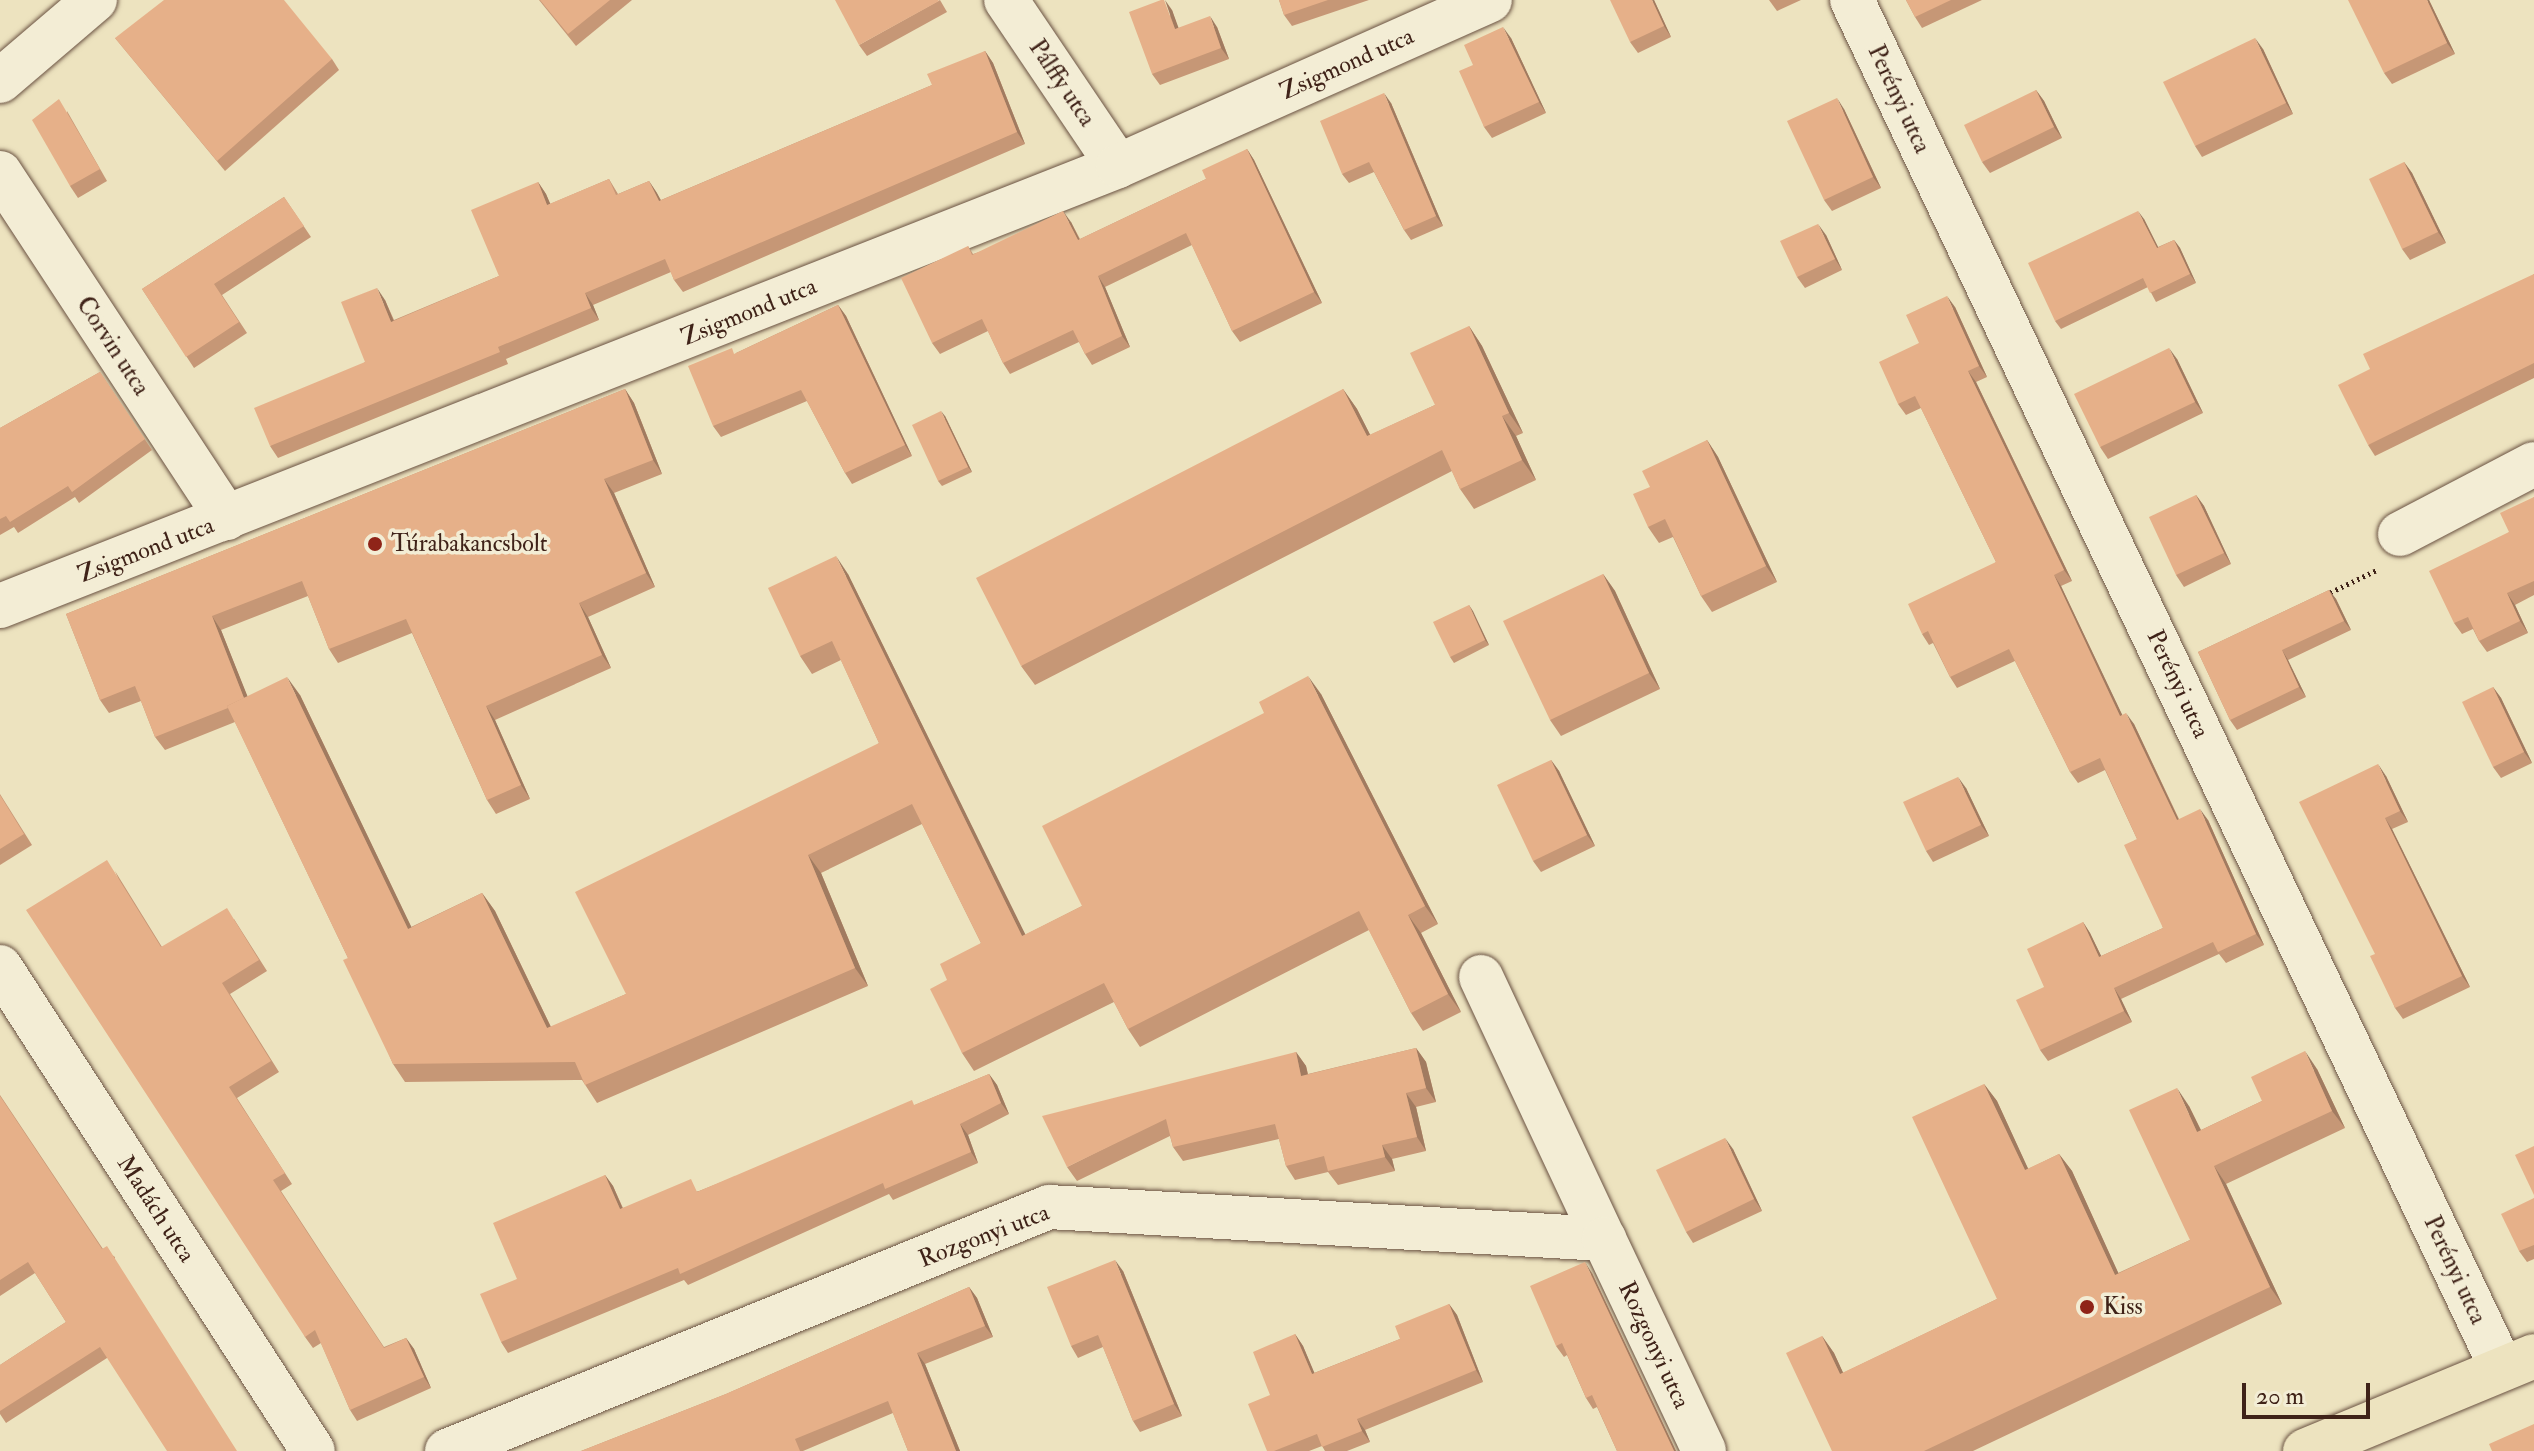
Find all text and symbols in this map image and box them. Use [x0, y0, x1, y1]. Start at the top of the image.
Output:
street label: Zsigmond utca [1276, 22, 1418, 106]
street label: Pálffy utca [1023, 34, 1101, 132]
street label: Perényi utca [1861, 40, 1937, 158]
street label: Zsigmond utca [677, 272, 821, 352]
street label: Corvin utca [70, 291, 156, 401]
street label: Zsigmond utca [74, 511, 218, 589]
place label: Túrabakancsbolt [391, 530, 548, 558]
marker: Túrabakancsbolt [366, 535, 384, 553]
street label: Perényi utca [2140, 625, 2216, 743]
street label: Madách utca [111, 1150, 201, 1268]
street label: Rozgonyi utca [915, 1198, 1053, 1274]
street label: Perényi utca [2417, 1211, 2493, 1329]
street label: Rozgonyi utca [1612, 1277, 1696, 1413]
place label: Kiss [2103, 1293, 2143, 1321]
marker: Kiss [2078, 1298, 2096, 1316]
scale bar [2246, 1367, 2374, 1417]
text: 20 m [2256, 1381, 2304, 1412]

